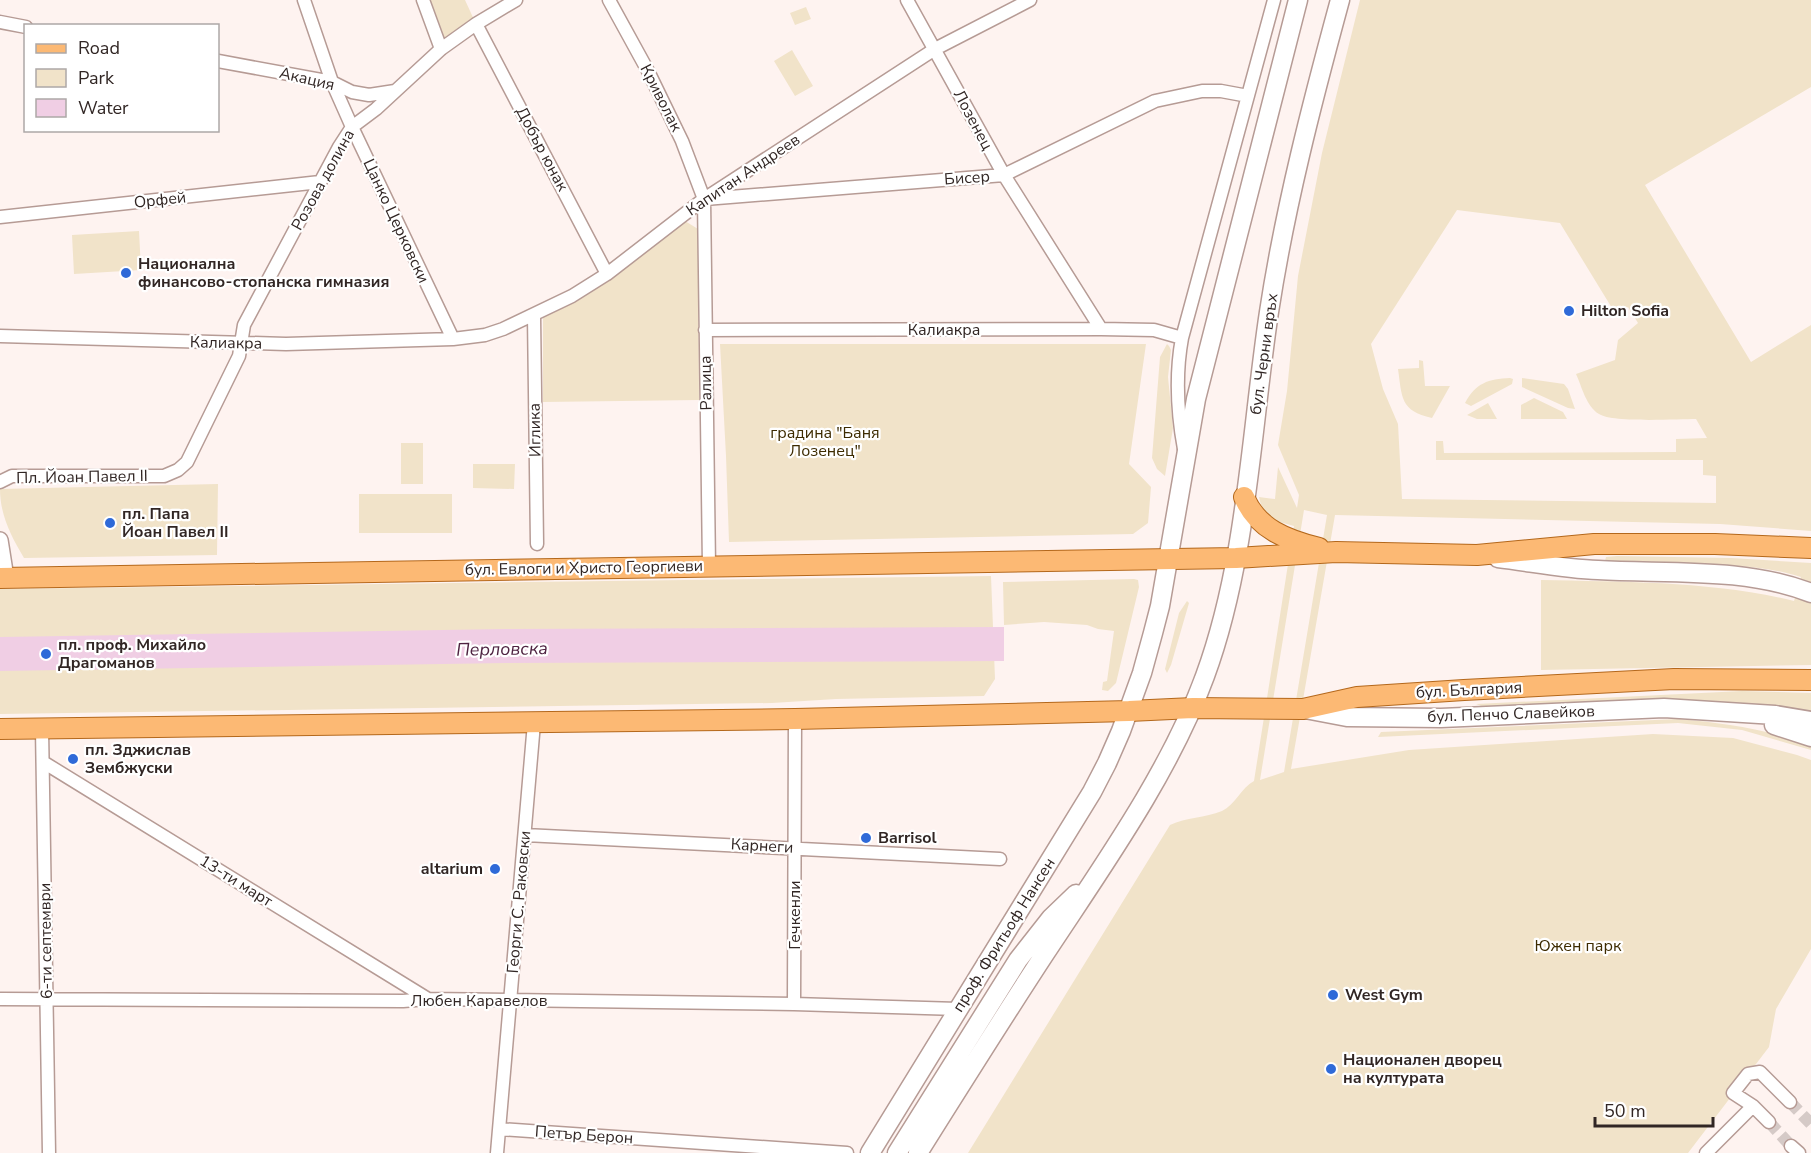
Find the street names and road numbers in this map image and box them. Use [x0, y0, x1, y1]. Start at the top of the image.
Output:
street label: Криволак [635, 60, 688, 136]
street label: Акация [277, 62, 337, 96]
street label: Лозенец [948, 86, 998, 154]
street label: Добър юнак [511, 103, 574, 196]
street label: Розова долина [286, 126, 360, 234]
street label: Капитан Андреев [682, 129, 804, 221]
street label: Цанко Церковски [358, 155, 434, 287]
street label: Бисер [943, 165, 991, 191]
street label: Орфей [133, 186, 187, 214]
street label: бул. Черни връх [1245, 291, 1283, 416]
street label: Калиакра [908, 319, 980, 341]
street label: Калиакра [190, 331, 262, 355]
street label: Ралица [695, 355, 717, 411]
street label: Иглика [524, 403, 546, 457]
street label: Пл. Йоан Павел II [16, 465, 148, 489]
street label: бул. Евлоги и Христо Георгиеви [465, 555, 703, 581]
street label: бул. България [1415, 676, 1523, 704]
street label: бул. Пенчо Славейков [1427, 700, 1595, 728]
street label: Георги С. Раковски [502, 830, 536, 974]
street label: Карнеги [730, 833, 794, 859]
street label: 13-ти март [195, 850, 277, 913]
street label: проф. Фритьоф Нансен [947, 854, 1061, 1016]
street label: Гечкенли [784, 880, 806, 950]
street label: 6-ти септември [34, 883, 58, 999]
street label: Любен Каравелов [411, 990, 548, 1012]
street label: Петър Берон [534, 1121, 634, 1149]

